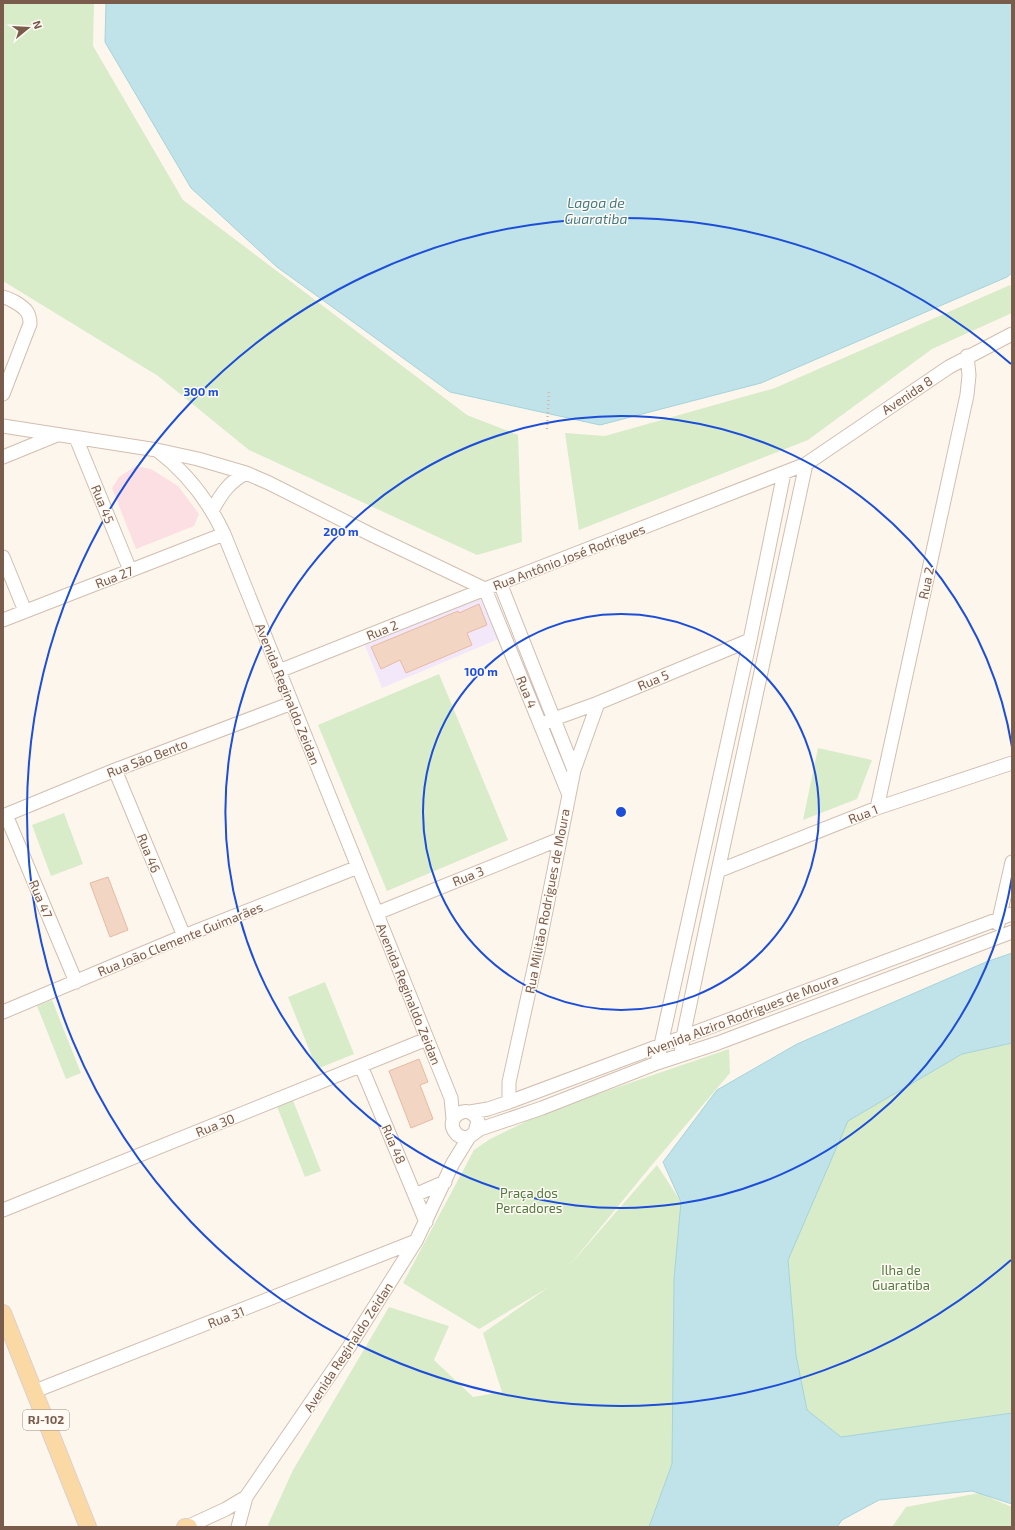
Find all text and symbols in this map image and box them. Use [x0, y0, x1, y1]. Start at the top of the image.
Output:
north arrow [8, 8, 48, 48]
text: N [31, 19, 45, 31]
water label: Lagoa de Guaratiba [565, 194, 627, 227]
street label: Avenida 8 [879, 372, 935, 418]
text: 300 m [183, 384, 219, 398]
street label: Rua 45 [88, 482, 118, 526]
street label: Rua Antônio José Rodrigues [491, 521, 647, 593]
text: 200 m [323, 524, 359, 538]
street label: Rua 27 [93, 562, 136, 592]
street label: Rua 2 [915, 565, 937, 601]
street label: Rua 2 [364, 616, 400, 644]
street label: Avenida Reginaldo Zeidan [252, 621, 324, 767]
text: 100 m [464, 664, 498, 678]
street label: Rua 5 [635, 666, 671, 694]
street label: Rua 4 [513, 673, 541, 711]
street label: Rua São Bento [104, 735, 190, 781]
street label: Rua 1 [846, 801, 880, 827]
centre of rings [614, 805, 628, 819]
street label: Rua Militão Rodrigues de Moura [521, 807, 573, 995]
street label: Rua 46 [134, 831, 164, 875]
street label: Rua 3 [450, 862, 486, 890]
street label: Rua 47 [26, 877, 56, 921]
street label: Rua João Clemente Guimarães [95, 898, 265, 980]
street label: Avenida Reginaldo Zeidan [373, 921, 445, 1067]
street label: Avenida Alziro Rodrigues de Moura [643, 971, 841, 1059]
street label: Rua 30 [193, 1110, 237, 1140]
street label: Rua 48 [379, 1122, 409, 1166]
park label: Praça dos Percadores [496, 1185, 562, 1216]
park label: Ilha de Guaratiba [872, 1262, 930, 1293]
street label: Avenida Reginaldo Zeidan [300, 1279, 396, 1415]
street label: Rua 31 [205, 1303, 247, 1331]
road number: RJ-102 [23, 1410, 69, 1430]

